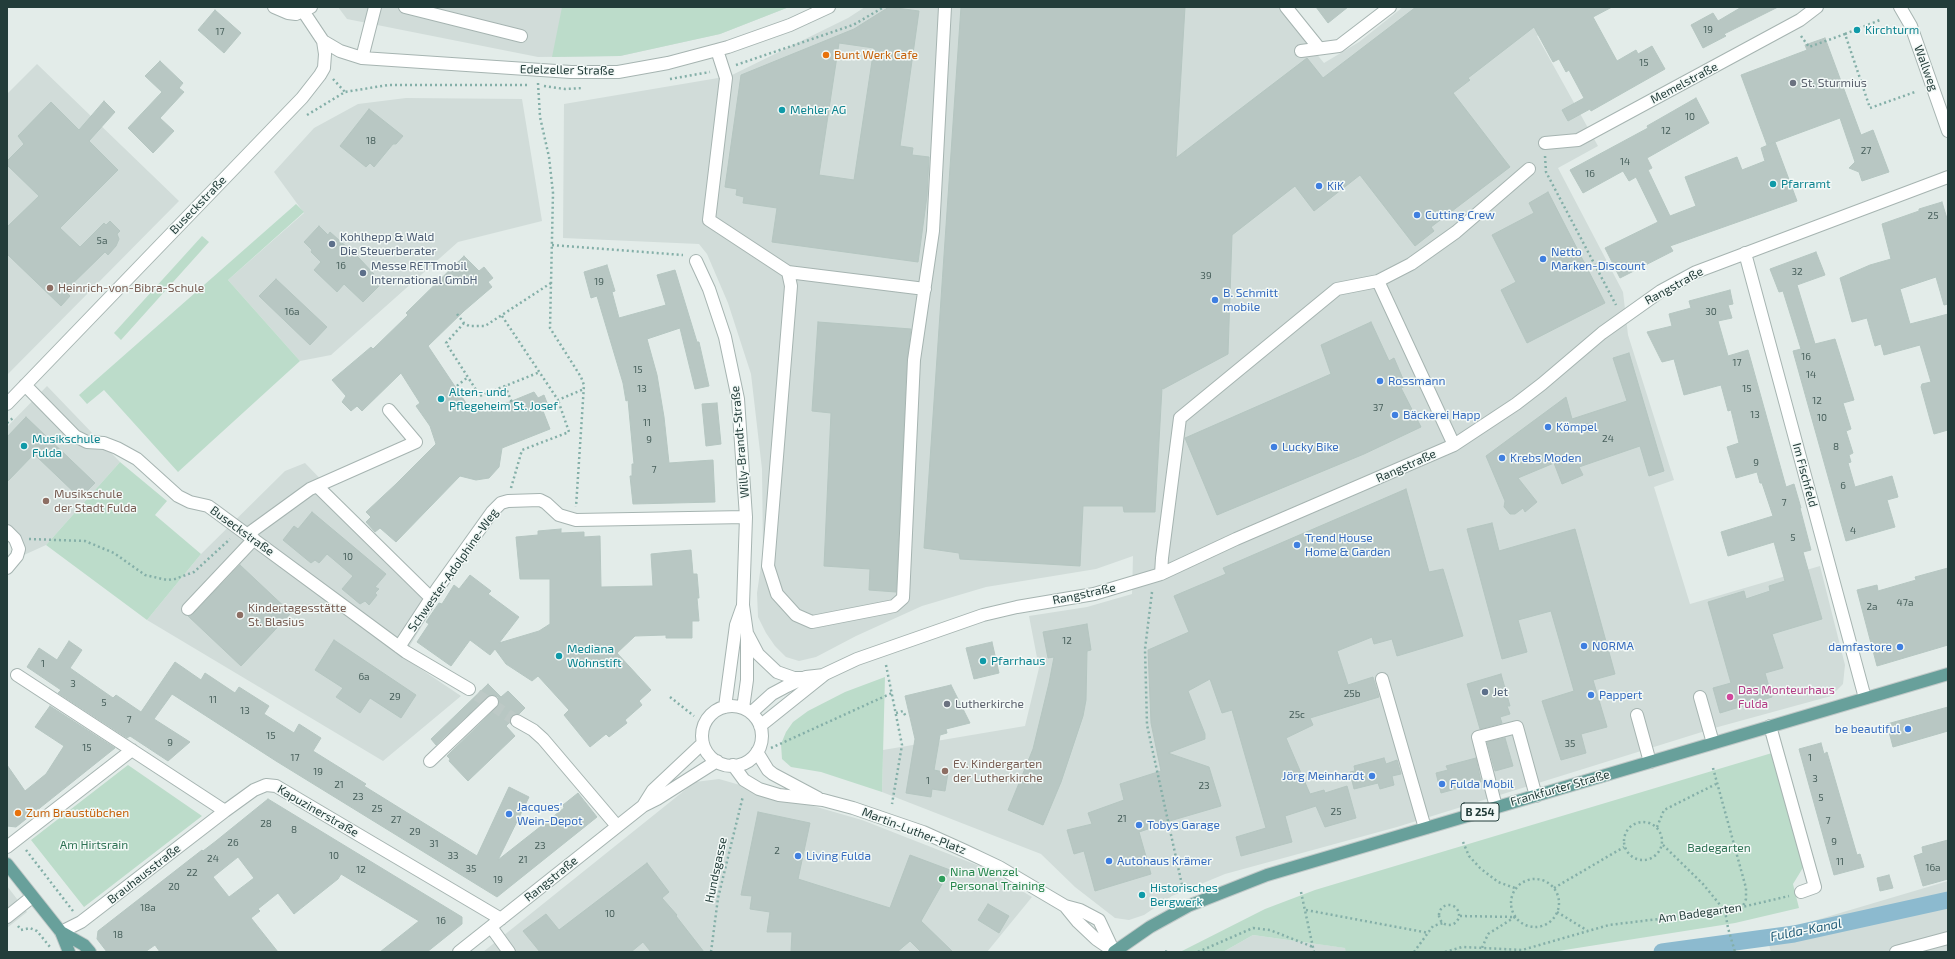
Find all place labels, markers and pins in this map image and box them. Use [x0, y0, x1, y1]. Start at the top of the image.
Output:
place label: Kirchturm [1865, 23, 1919, 37]
marker: Kirchturm [1852, 25, 1862, 35]
place label: Bunt Werk Cafe [834, 48, 918, 62]
marker: Bunt Werk Cafe [821, 50, 831, 60]
place label: St. Sturmius [1801, 76, 1867, 90]
marker: St. Sturmius [1788, 78, 1798, 88]
place label: Mehler AG [790, 103, 846, 117]
marker: Mehler AG [777, 105, 787, 115]
place label: Pfarramt [1781, 177, 1831, 191]
place label: KiK [1327, 179, 1344, 193]
marker: Pfarramt [1768, 179, 1778, 189]
marker: KiK [1314, 181, 1324, 191]
place label: Cutting Crew [1425, 208, 1495, 222]
marker: Cutting Crew [1412, 210, 1422, 220]
place label: Kohlhepp & Wald Die Steuerberater [340, 230, 436, 258]
marker: Kohlhepp & Wald Die Steuerberater [327, 239, 337, 249]
place label: Netto Marken-Discount [1551, 245, 1646, 273]
marker: Netto Marken-Discount [1538, 254, 1548, 264]
place label: Messe RETTmobil International GmbH [371, 259, 478, 287]
marker: Messe RETTmobil International GmbH [358, 268, 368, 278]
place label: Heinrich-von-Bibra-Schule [58, 281, 204, 295]
marker: Heinrich-von-Bibra-Schule [45, 283, 55, 293]
place label: B. Schmitt mobile [1223, 286, 1278, 314]
marker: B. Schmitt mobile [1210, 295, 1220, 305]
place label: Rossmann [1388, 374, 1445, 388]
marker: Rossmann [1375, 376, 1385, 386]
place label: Alten- und Pflegeheim St. Josef [449, 385, 558, 413]
marker: Alten- und Pflegeheim St. Josef [436, 394, 446, 404]
place label: Bäckerei Happ [1403, 408, 1481, 422]
marker: Bäckerei Happ [1390, 410, 1400, 420]
place label: Kömpel [1556, 420, 1597, 434]
marker: Kömpel [1543, 422, 1553, 432]
place label: Musikschule Fulda [32, 432, 100, 460]
place label: Lucky Bike [1282, 440, 1339, 454]
marker: Musikschule Fulda [19, 441, 29, 451]
marker: Lucky Bike [1269, 442, 1279, 452]
place label: Krebs Moden [1510, 451, 1581, 465]
marker: Krebs Moden [1497, 453, 1507, 463]
place label: Musikschule der Stadt Fulda [54, 487, 137, 515]
marker: Musikschule der Stadt Fulda [41, 496, 51, 506]
place label: Trend House Home & Garden [1305, 531, 1391, 559]
marker: Trend House Home & Garden [1292, 540, 1302, 550]
place label: Kindertagesstätte St. Blasius [248, 601, 346, 629]
marker: Kindertagesstätte St. Blasius [235, 610, 245, 620]
place label: NORMA [1592, 639, 1634, 653]
place label: damfastore [1828, 640, 1892, 654]
marker: NORMA [1579, 641, 1589, 651]
place label: Mediana Wohnstift [567, 642, 622, 670]
marker: damfastore [1895, 642, 1905, 652]
marker: Mediana Wohnstift [554, 651, 564, 661]
place label: Pfarrhaus [991, 654, 1045, 668]
marker: Pfarrhaus [978, 656, 988, 666]
place label: Das Monteurhaus Fulda [1738, 683, 1835, 711]
place label: Jet [1493, 685, 1508, 699]
marker: Jet [1480, 687, 1490, 697]
place label: Pappert [1599, 688, 1642, 702]
marker: Pappert [1586, 690, 1596, 700]
marker: Das Monteurhaus Fulda [1725, 692, 1735, 702]
place label: Lutherkirche [955, 697, 1024, 711]
marker: Lutherkirche [942, 699, 952, 709]
place label: be beautiful [1835, 722, 1900, 736]
marker: be beautiful [1903, 724, 1913, 734]
place label: Ev. Kindergarten der Lutherkirche [953, 757, 1043, 785]
marker: Ev. Kindergarten der Lutherkirche [940, 766, 950, 776]
place label: Jörg Meinhardt [1282, 769, 1364, 783]
marker: Jörg Meinhardt [1367, 771, 1377, 781]
place label: Fulda Mobil [1450, 777, 1514, 791]
marker: Fulda Mobil [1437, 779, 1447, 789]
place label: Jacques' Wein-Depot [517, 800, 583, 828]
place label: Zum Braustübchen [26, 806, 129, 820]
marker: Zum Braustübchen [13, 808, 23, 818]
marker: Jacques' Wein-Depot [504, 809, 514, 819]
place label: Tobys Garage [1147, 818, 1220, 832]
marker: Tobys Garage [1134, 820, 1144, 830]
place label: Living Fulda [806, 849, 871, 863]
marker: Living Fulda [793, 851, 803, 861]
place label: Autohaus Krämer [1117, 854, 1212, 868]
marker: Autohaus Krämer [1104, 856, 1114, 866]
place label: Nina Wenzel Personal Training [950, 865, 1045, 893]
marker: Nina Wenzel Personal Training [937, 874, 947, 884]
place label: Historisches Bergwerk [1150, 881, 1218, 909]
marker: Historisches Bergwerk [1137, 890, 1147, 900]

